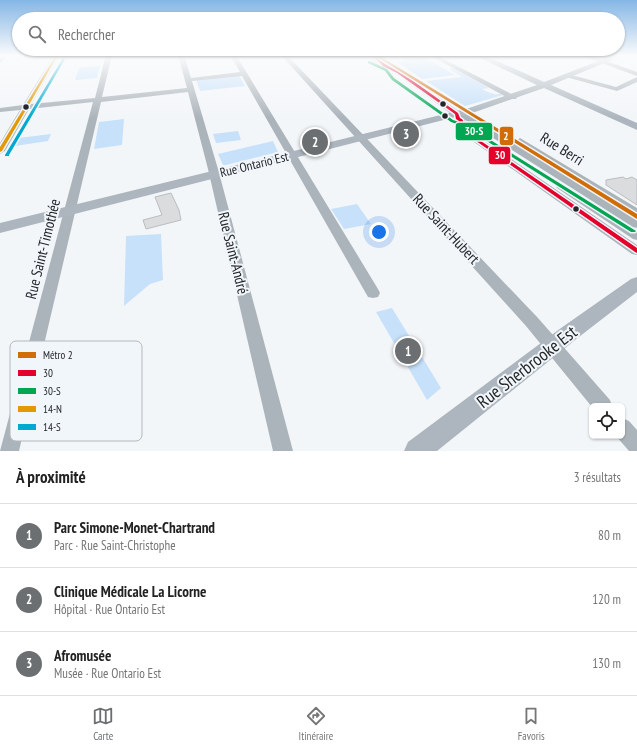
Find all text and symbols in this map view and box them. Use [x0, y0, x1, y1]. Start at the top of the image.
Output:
search box [12, 12, 625, 56]
icon: search [26, 23, 48, 45]
text: Rechercher [58, 25, 115, 44]
unlabelled marker [438, 99, 448, 109]
unlabelled marker [21, 102, 31, 112]
unlabelled marker [440, 111, 450, 121]
pin: 3 [393, 119, 419, 149]
line badge: 30-S [455, 122, 493, 141]
text: 30-S [465, 124, 483, 138]
line badge: 2 [499, 126, 514, 146]
pin: 2 [302, 127, 328, 157]
street label: Rue Berri [537, 128, 588, 169]
text: 2 [503, 129, 509, 143]
line badge: 30 [488, 146, 511, 165]
street label: Rue Ontario Est [218, 148, 291, 181]
text: 30 [495, 148, 505, 162]
street label: Rue Saint-Hubert [409, 190, 484, 268]
street label: Rue Saint-Timothée [21, 197, 64, 301]
unlabelled marker [571, 204, 581, 214]
street label: Rue Saint-André [214, 210, 253, 296]
your location [369, 222, 389, 242]
street label: Rue Sherbrooke Est [472, 320, 581, 413]
pin: 1 [395, 336, 421, 366]
legend [10, 341, 142, 441]
text: Métro 2 [43, 348, 73, 362]
text: 30 [43, 366, 53, 380]
text: 30-S [43, 384, 61, 398]
text: 14-N [43, 402, 62, 416]
map controls [589, 403, 625, 439]
button: locate [589, 403, 625, 439]
text: 14-S [43, 420, 61, 434]
text: À proximité [16, 466, 86, 488]
text: 3 résultats [574, 469, 621, 486]
text: Parc Simone-Monet-Chartrand [54, 518, 215, 537]
text: 1 [26, 527, 32, 544]
text: 80 m [598, 527, 621, 544]
text: Parc · Rue Saint-Christophe [54, 537, 176, 554]
text: Clinique Médicale La Licorne [54, 582, 206, 601]
text: 2 [26, 591, 32, 608]
text: 120 m [592, 591, 621, 608]
text: Hôpital · Rue Ontario Est [54, 601, 165, 618]
text: Afromusée [54, 646, 111, 665]
text: 3 [26, 655, 32, 672]
text: 130 m [592, 655, 621, 672]
text: Musée · Rue Ontario Est [54, 665, 161, 682]
tab: Carte [92, 705, 114, 743]
tab: Itinéraire [299, 705, 333, 743]
tab: Favoris [518, 705, 545, 743]

